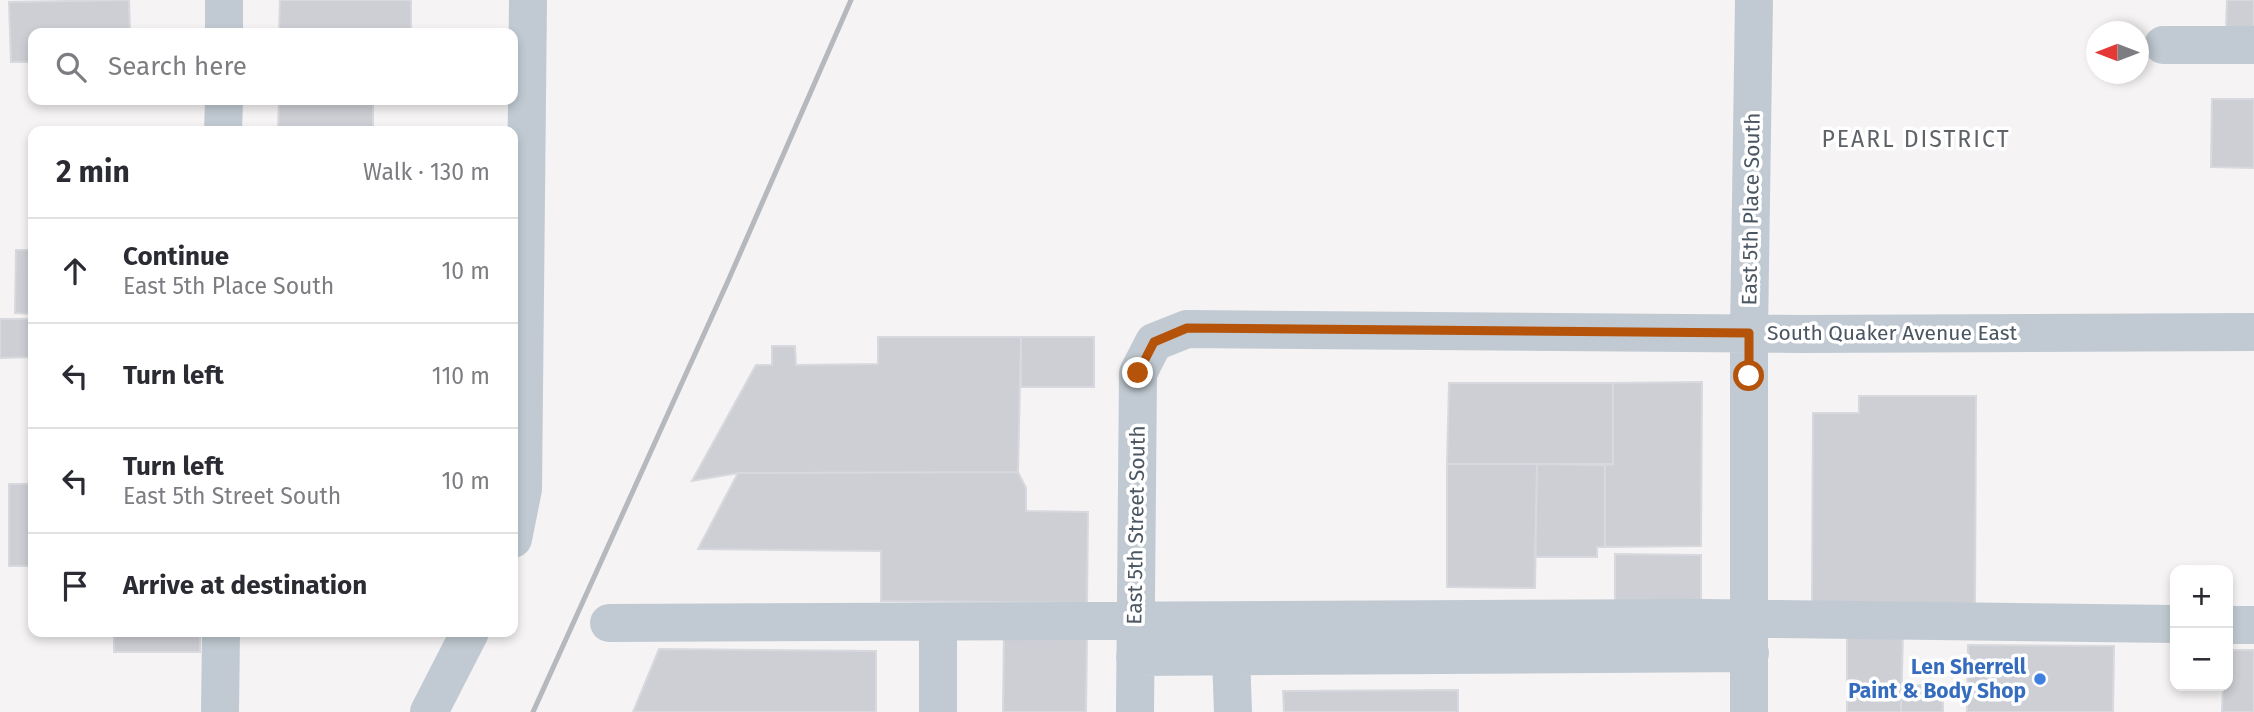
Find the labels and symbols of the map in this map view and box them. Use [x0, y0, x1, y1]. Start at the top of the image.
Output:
north arrow [2086, 21, 2149, 84]
street label: East 5th Place South [1736, 112, 1766, 306]
district label: PEARL DISTRICT [1821, 125, 2011, 153]
street label: South Quaker Avenue East [1767, 320, 2017, 346]
route end [1122, 357, 1153, 388]
route start [1733, 360, 1764, 391]
street label: East 5th Street South [1121, 425, 1151, 625]
place label: Len Sherrell Paint & Body Shop [1848, 654, 2027, 704]
marker: Len Sherrell Paint & Body Shop [2032, 671, 2048, 687]

